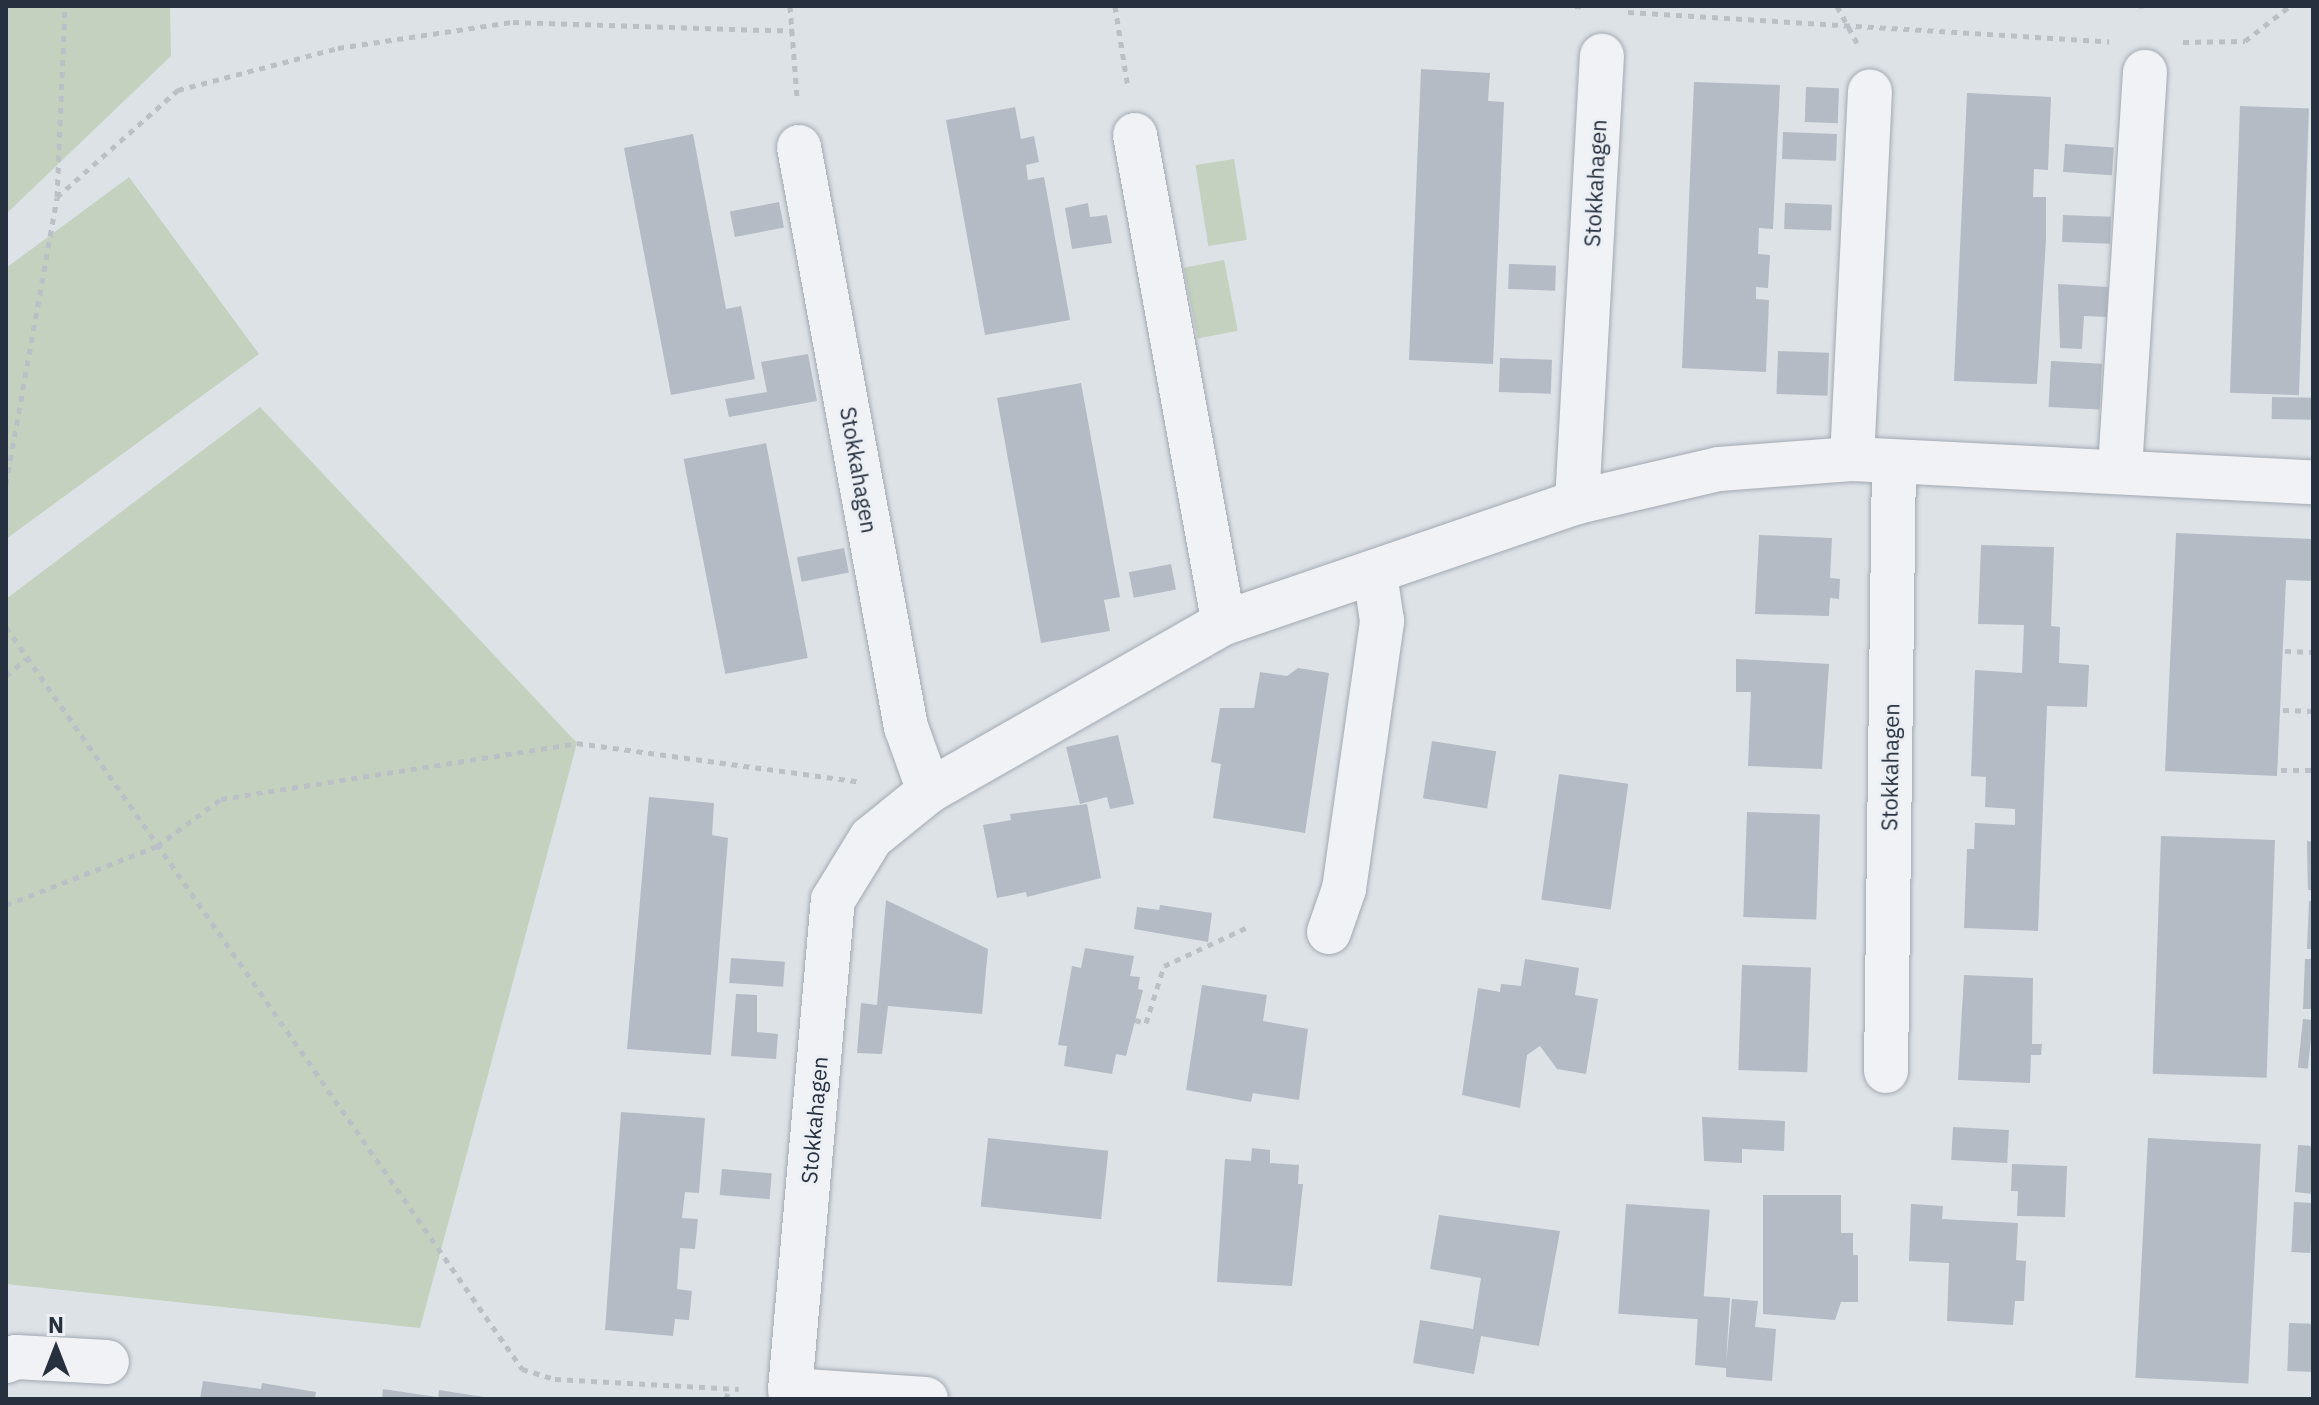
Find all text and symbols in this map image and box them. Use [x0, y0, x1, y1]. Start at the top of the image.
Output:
street label: Stokkahagen [1578, 118, 1612, 248]
street label: Stokkahagen [835, 405, 883, 535]
street label: Stokkahagen [1876, 703, 1904, 831]
street label: Stokkahagen [795, 1055, 833, 1185]
north arrow [16, 1309, 96, 1389]
text: N [48, 1310, 64, 1339]

